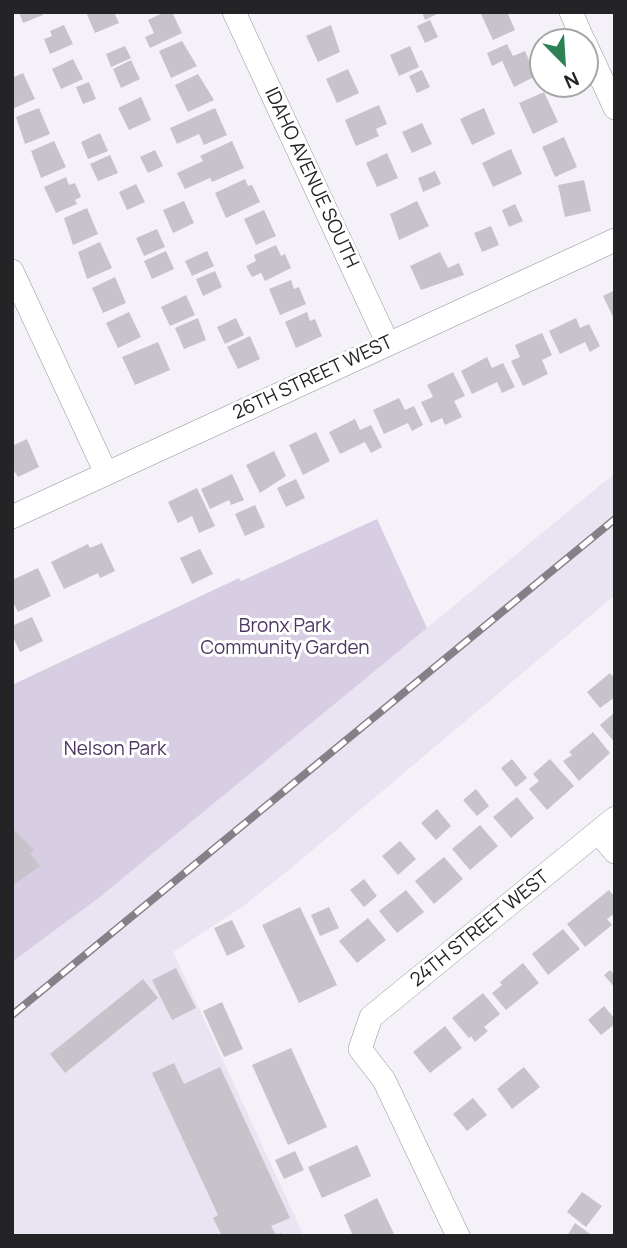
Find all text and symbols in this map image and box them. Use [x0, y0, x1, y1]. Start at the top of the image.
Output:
north arrow [529, 28, 599, 98]
text: N [560, 66, 583, 95]
street label: IDAHO AVENUE SOUTH [259, 84, 363, 272]
street label: 26TH STREET WEST [229, 331, 397, 425]
park label: Bronx Park Community Garden [200, 616, 370, 660]
park label: Nelson Park [64, 739, 166, 761]
street label: 24TH STREET WEST [406, 866, 554, 992]

